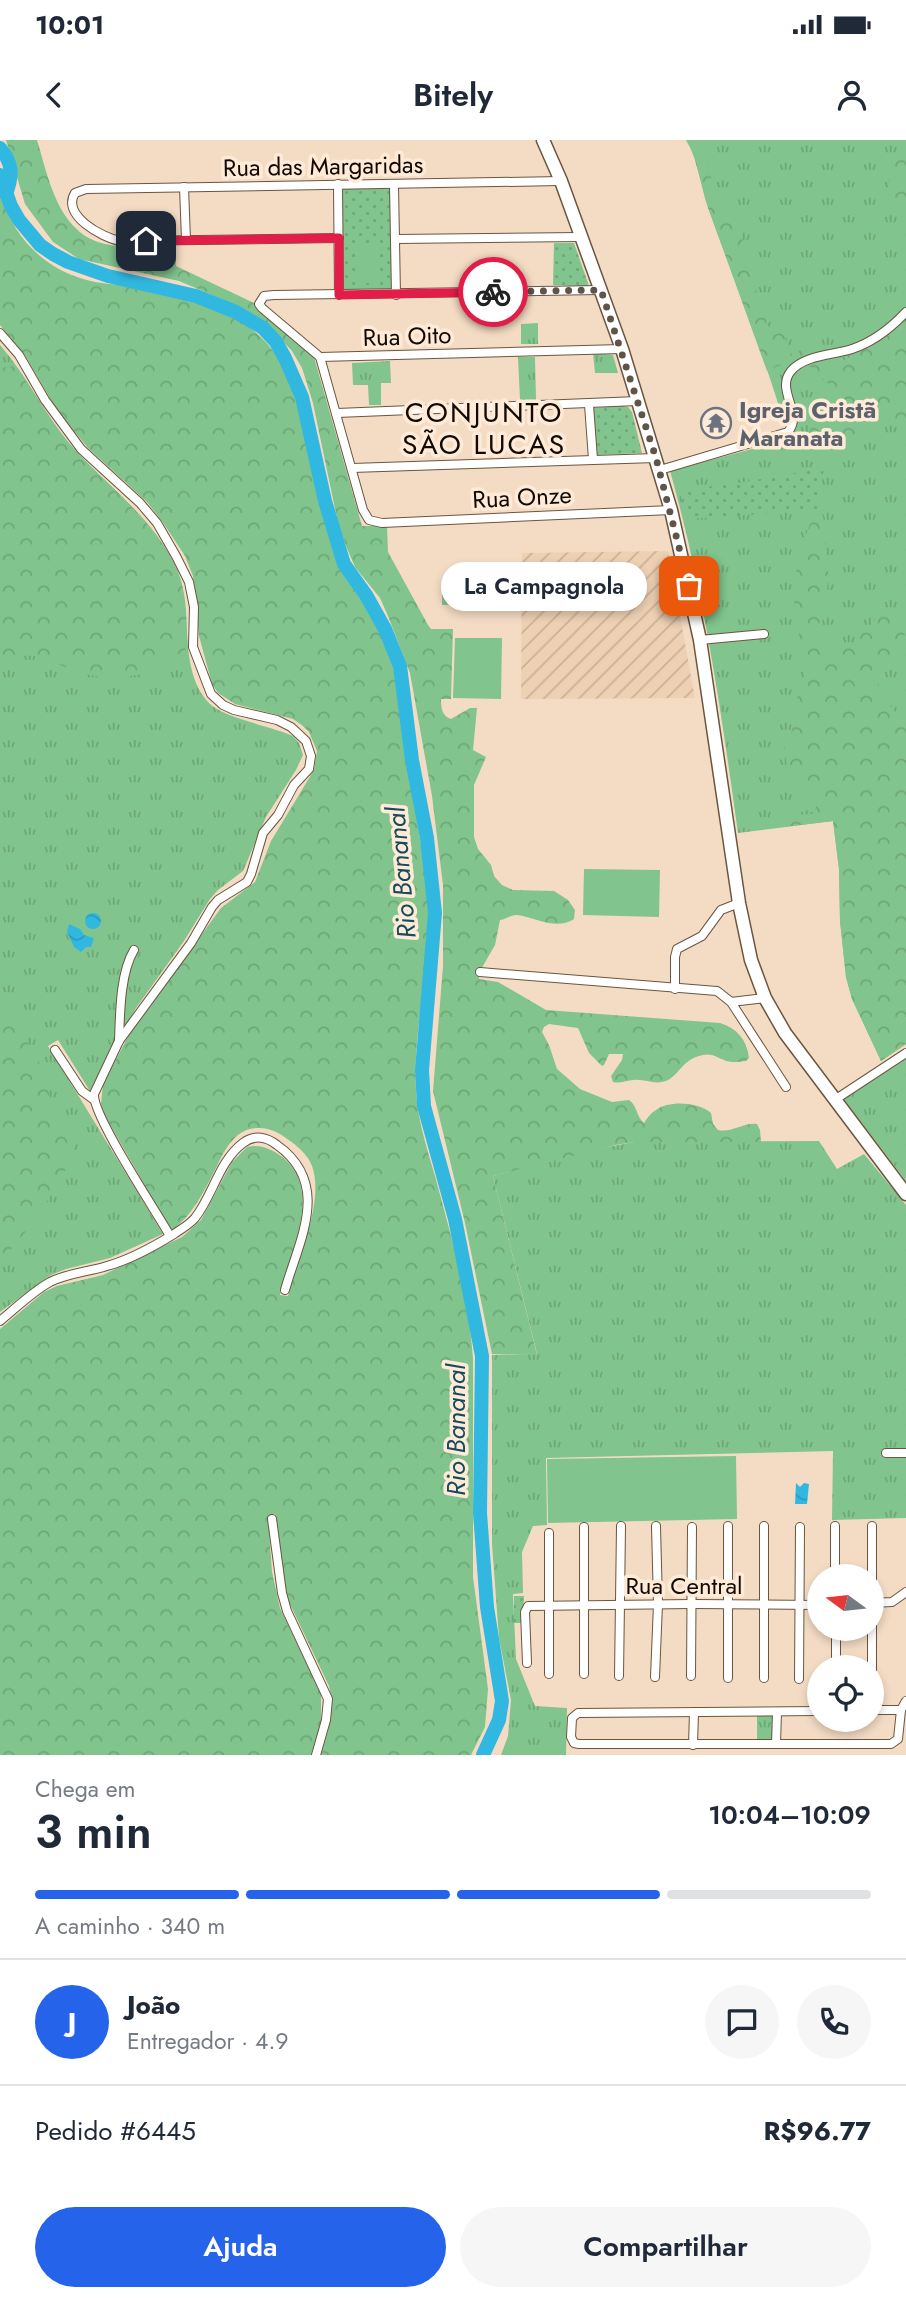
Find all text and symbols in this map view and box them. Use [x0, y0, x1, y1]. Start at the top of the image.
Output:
text: 10:01 [35, 6, 104, 44]
text: Bitely [413, 72, 493, 118]
icon: back [35, 76, 73, 114]
icon: person [833, 76, 871, 114]
street label: Rua das Margaridas [223, 147, 423, 185]
pin [116, 211, 176, 271]
icon: home [127, 222, 165, 260]
courier [458, 257, 528, 327]
icon: bike [474, 273, 512, 311]
street label: Rua Oito [362, 317, 452, 355]
district label: CONJUNTO SÃO LUCAS [402, 392, 566, 465]
place label: Igreja Cristã Maranata [739, 392, 876, 455]
temple icon: Igreja Cristã Maranata [699, 406, 733, 440]
street label: Rua Onze [471, 477, 573, 517]
pin [659, 556, 719, 616]
callout: La Campagnola [440, 562, 647, 611]
icon: bag [670, 567, 708, 605]
text: La Campagnola [464, 569, 624, 603]
water label: Rio Bananal [376, 805, 426, 940]
water label: Rio Bananal [437, 1363, 475, 1496]
north arrow [807, 1564, 884, 1642]
map controls [807, 1564, 884, 1732]
street label: Rua Central [625, 1568, 743, 1603]
button: locate [807, 1655, 884, 1732]
text: Chega em [35, 1772, 136, 1806]
text: 10:04–10:09 [708, 1796, 871, 1834]
text: 3 min [35, 1799, 152, 1865]
text: A caminho · 340 m [35, 1909, 225, 1943]
button: chat [705, 1985, 779, 2059]
button: phone [797, 1985, 871, 2059]
text: João [127, 1986, 180, 2024]
text: J [68, 2003, 76, 2041]
text: Entregador · 4.9 [127, 2024, 289, 2058]
text: Pedido #6445 [35, 2112, 196, 2150]
text: R$96.77 [763, 2112, 871, 2150]
button: Ajuda [35, 2207, 446, 2287]
button: Compartilhar [460, 2207, 871, 2287]

